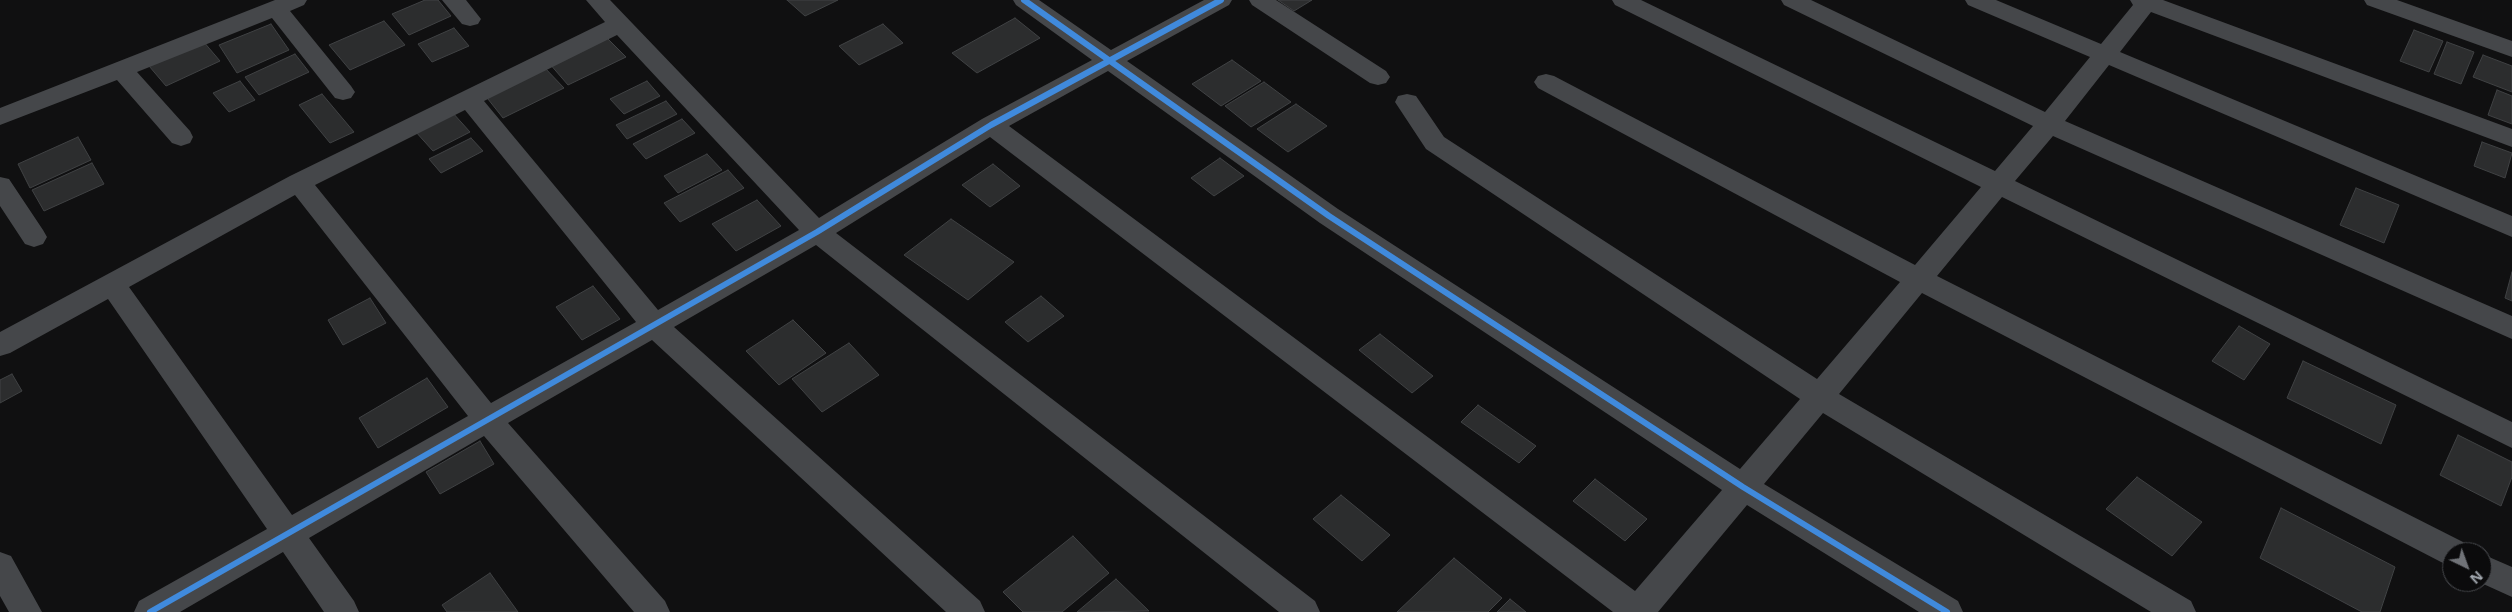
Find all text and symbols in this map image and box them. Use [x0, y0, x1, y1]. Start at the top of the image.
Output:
north arrow [2442, 542, 2492, 592]
text: N [2466, 567, 2487, 589]

